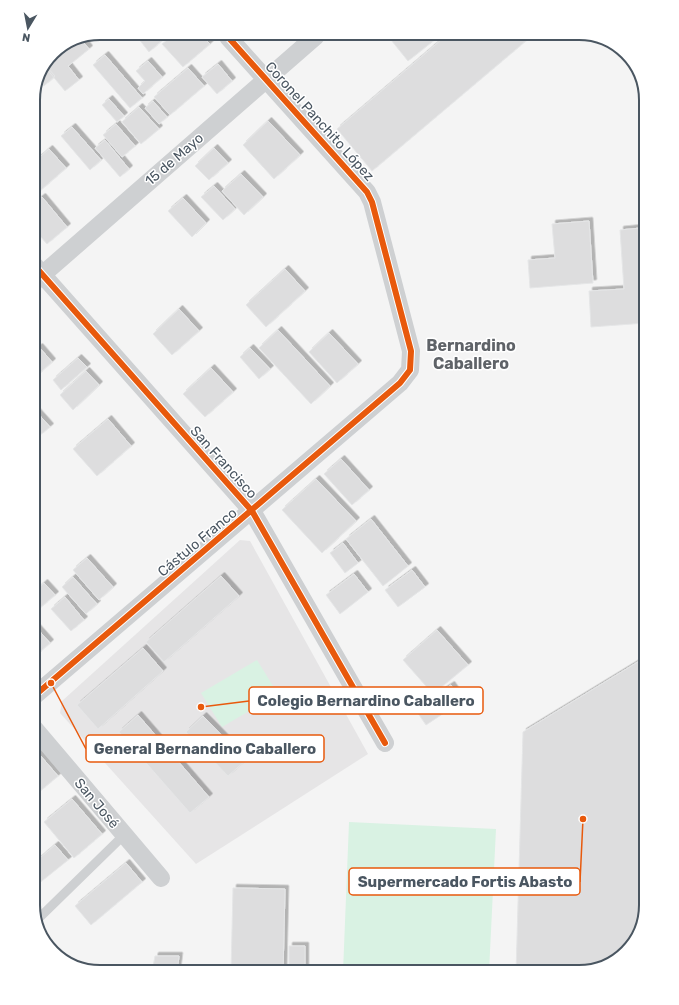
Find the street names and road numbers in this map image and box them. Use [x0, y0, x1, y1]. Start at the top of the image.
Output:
street label: Coronel Panchito López [262, 58, 378, 184]
street label: 15 de Mayo [142, 129, 207, 189]
street label: San Francisco [187, 423, 261, 502]
street label: Cástulo Franco [154, 504, 240, 580]
street label: San José [71, 775, 123, 832]

